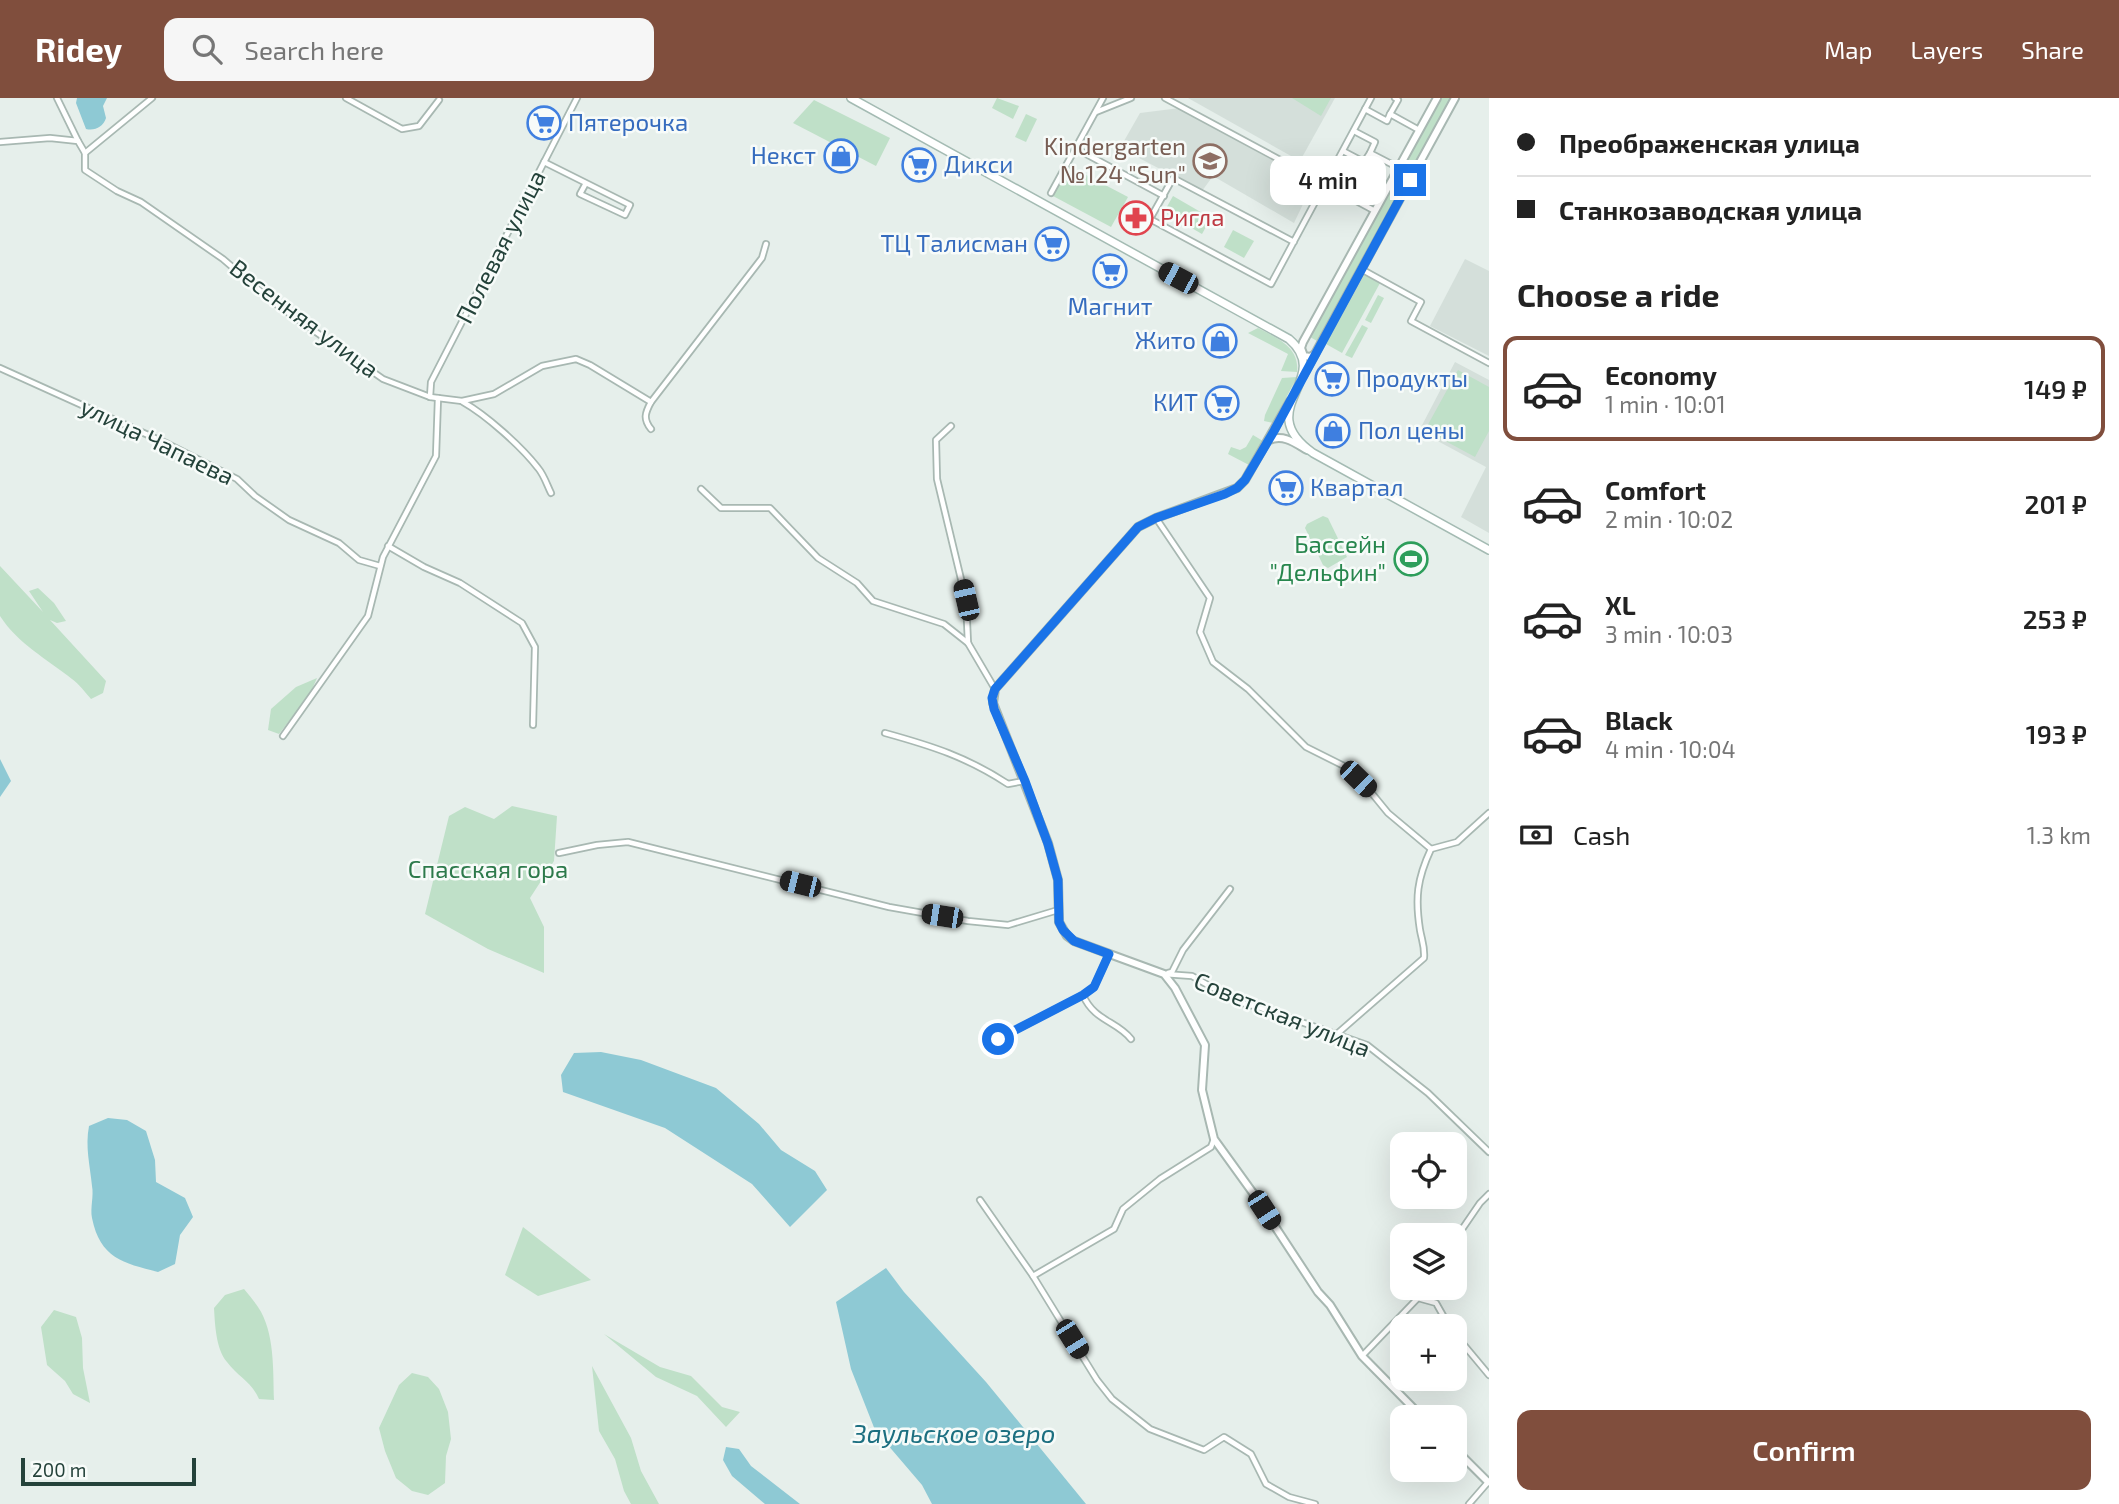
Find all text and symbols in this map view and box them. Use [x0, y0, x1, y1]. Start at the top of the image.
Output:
search box [164, 18, 654, 81]
text: Ridey [35, 29, 122, 69]
icon: search [188, 30, 226, 68]
text: Search here [244, 34, 384, 65]
text: Map [1824, 35, 1872, 64]
text: Layers [1910, 35, 1983, 64]
text: Share [2021, 35, 2084, 64]
supermarket icon: Пятерочка [525, 104, 563, 142]
place label: Пятерочка [568, 107, 688, 136]
text: Преображенская улица [1559, 127, 1860, 158]
place label: Kindergarten №124 "Sun" [1044, 131, 1186, 188]
shop icon: Некст [822, 137, 860, 175]
place label: Некст [751, 140, 816, 169]
school or university icon: Kindergarten №124 "Sun" [1191, 142, 1229, 180]
supermarket icon: Дикси [900, 146, 938, 184]
place label: Дикси [944, 149, 1013, 178]
callout: 4 min [1270, 155, 1386, 204]
route end [1394, 164, 1426, 196]
street label: Полевая улица [449, 165, 552, 328]
text: 4 min [1298, 166, 1358, 194]
text: Станкозаводская улица [1559, 194, 1862, 225]
pharmacy icon: Ригла [1117, 199, 1155, 237]
place label: Ригла [1160, 202, 1225, 231]
supermarket icon: ТЦ Талисман [1033, 225, 1071, 263]
place label: ТЦ Талисман [880, 228, 1028, 257]
street label: Весенняя улица [224, 252, 385, 384]
supermarket icon: Магнит [1091, 252, 1129, 290]
car [1155, 259, 1202, 297]
text: Choose a ride [1517, 275, 1720, 313]
place label: Магнит [1067, 291, 1153, 320]
shop icon: Жито [1201, 322, 1239, 360]
place label: Жито [1135, 325, 1196, 354]
icon: car [1521, 357, 1584, 420]
text: Economy [1605, 359, 1717, 390]
supermarket icon: Продукты [1313, 360, 1351, 398]
place label: Продукты [1356, 363, 1468, 393]
text: 149 ₽ [2024, 373, 2087, 404]
supermarket icon: КИТ [1203, 384, 1241, 422]
place label: КИТ [1153, 387, 1198, 416]
text: 1 min · 10:01 [1605, 390, 1726, 418]
street label: улица Чапаева [76, 391, 239, 491]
shop icon: Пол цены [1314, 412, 1352, 450]
place label: Пол цены [1358, 415, 1465, 444]
supermarket icon: Квартал [1267, 469, 1305, 507]
place label: Квартал [1310, 472, 1403, 501]
icon: car [1521, 472, 1584, 535]
text: Comfort [1605, 474, 1706, 505]
text: 201 ₽ [2025, 488, 2087, 519]
text: 2 min · 10:02 [1605, 505, 1733, 533]
place label: Бассейн "Дельфин" [1269, 529, 1386, 586]
sports icon: Бассейн "Дельфин" [1392, 540, 1430, 578]
car [952, 577, 981, 623]
icon: car [1521, 587, 1584, 650]
text: XL [1605, 589, 1636, 620]
text: 253 ₽ [2023, 603, 2087, 634]
text: 3 min · 10:03 [1605, 620, 1733, 648]
icon: car [1521, 702, 1584, 765]
text: Black [1605, 704, 1673, 735]
text: 193 ₽ [2026, 718, 2087, 749]
text: 4 min · 10:04 [1605, 735, 1736, 763]
car [1336, 757, 1381, 801]
icon: cash [1517, 816, 1555, 854]
text: Cash [1573, 819, 1630, 850]
text: 1.3 km [2027, 821, 2091, 849]
park label: Спасская гора [408, 854, 568, 883]
car [778, 869, 823, 899]
car [920, 902, 965, 930]
street label: Советская улица [1190, 965, 1375, 1063]
route start [982, 1023, 1014, 1055]
map controls [1390, 1132, 1467, 1482]
button: locate [1390, 1132, 1467, 1209]
car [1244, 1187, 1285, 1233]
button: layers [1390, 1223, 1467, 1300]
button: + [1390, 1314, 1467, 1391]
car [1052, 1316, 1093, 1362]
button: − [1390, 1405, 1467, 1482]
button: Confirm [1517, 1410, 2091, 1490]
water label: Заульское озеро [852, 1417, 1055, 1448]
scale bar [21, 1455, 196, 1487]
text: 200 m [32, 1458, 86, 1481]

